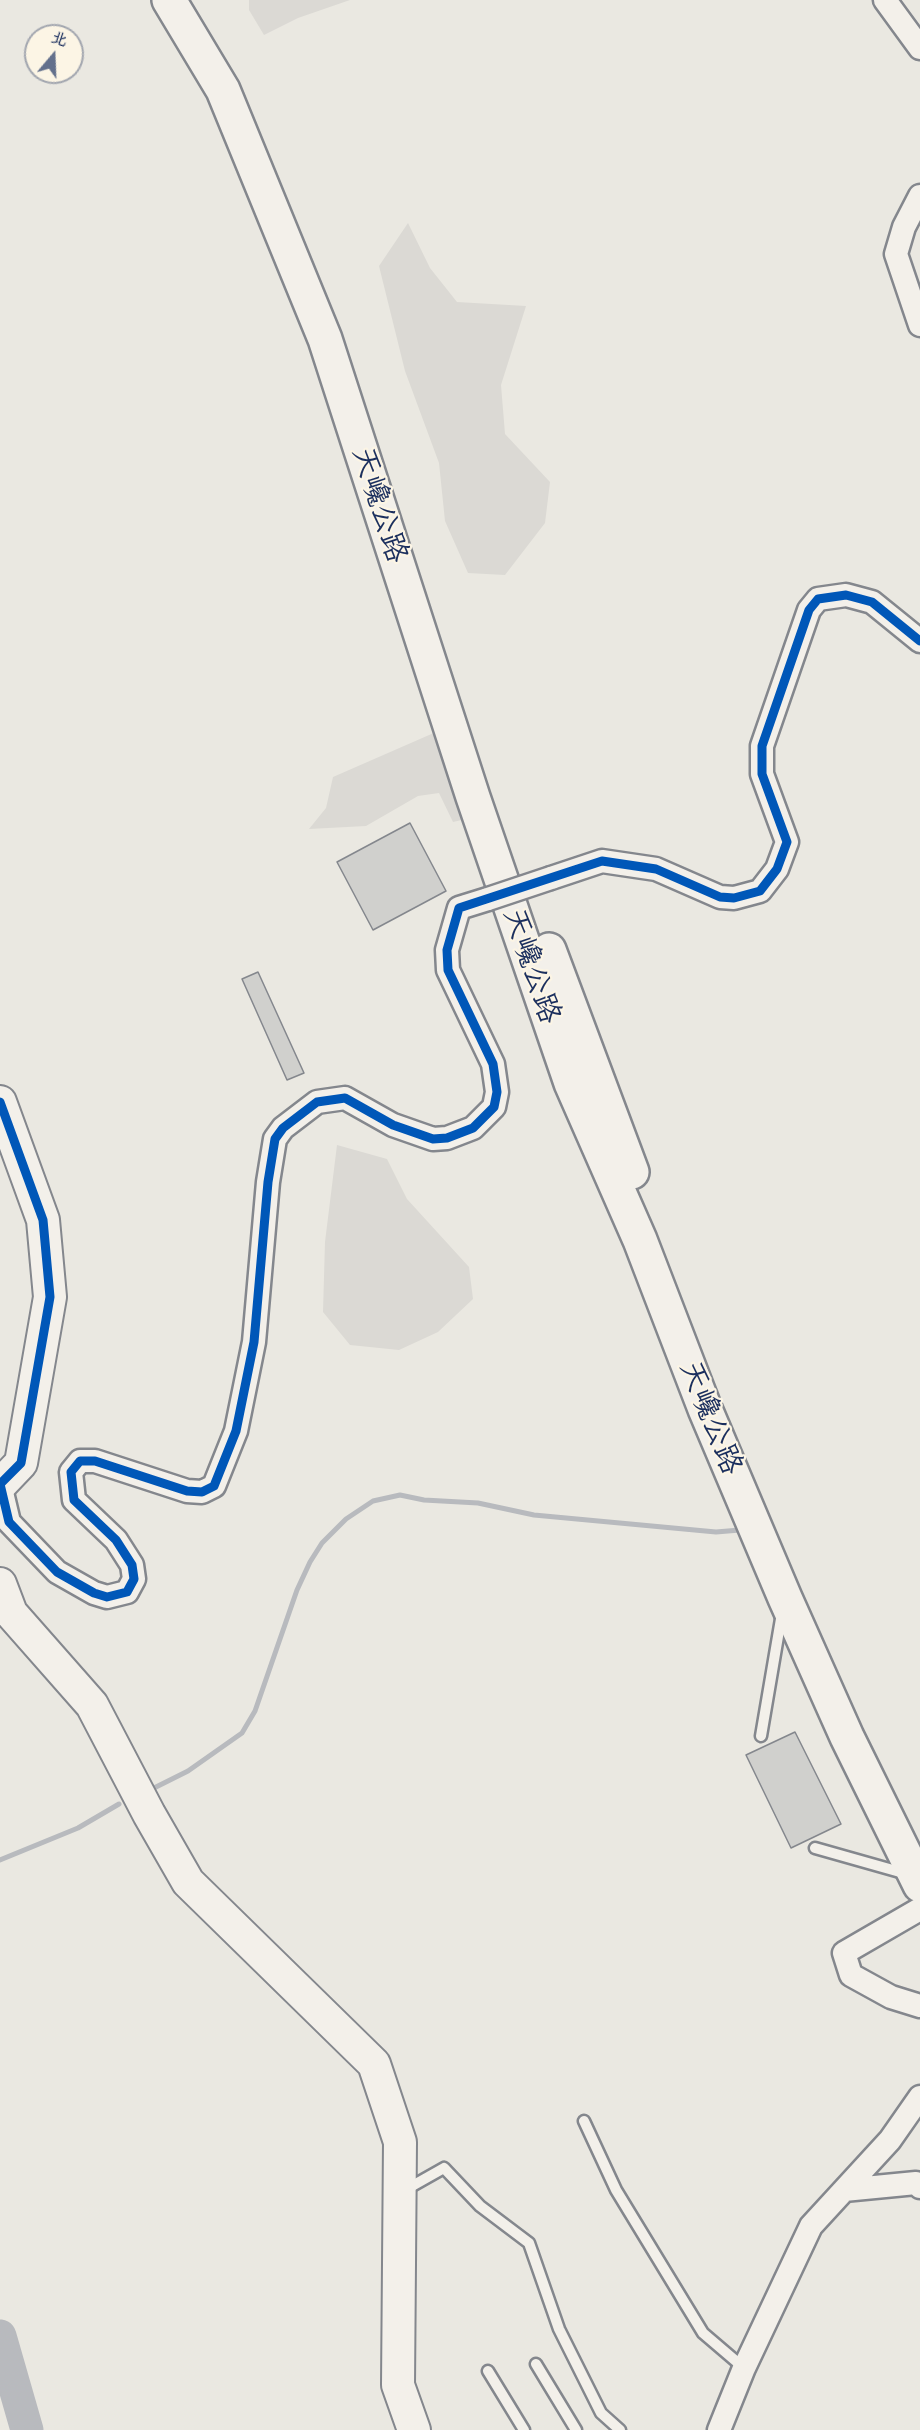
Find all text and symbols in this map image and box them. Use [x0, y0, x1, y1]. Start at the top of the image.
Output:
north arrow [24, 24, 84, 84]
text: 北 [48, 27, 70, 51]
street label: 天巉公路 [343, 442, 415, 568]
street label: 天巉公路 [494, 903, 568, 1029]
street label: 天巉公路 [671, 1356, 749, 1480]

